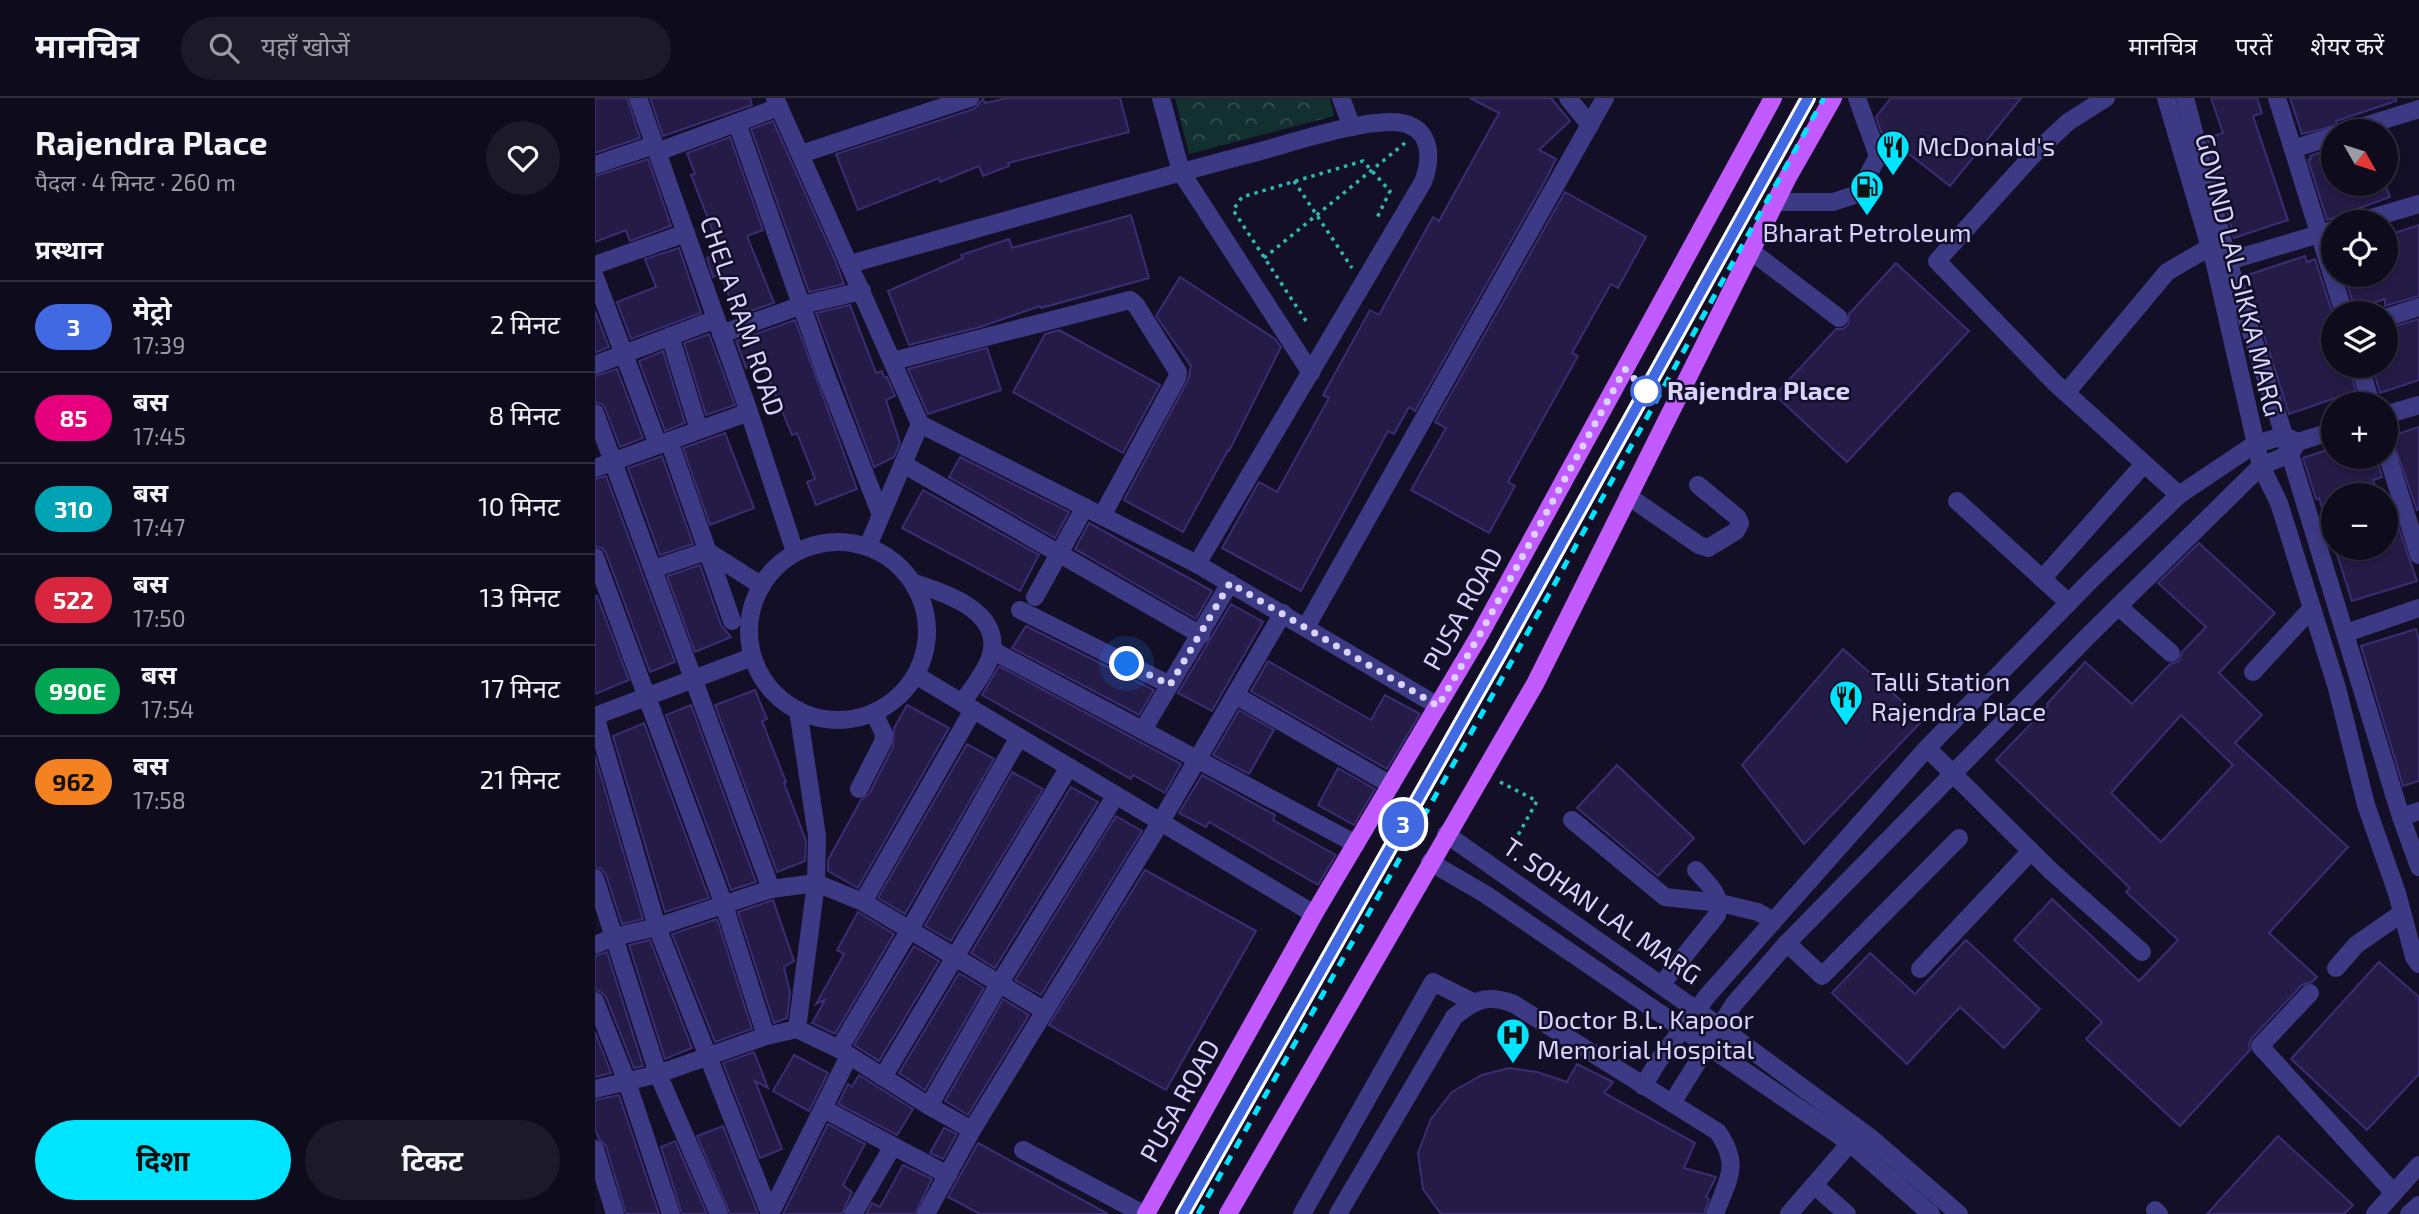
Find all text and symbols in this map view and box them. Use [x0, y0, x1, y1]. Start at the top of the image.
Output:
search box [181, 17, 671, 80]
text: मानचित्र [35, 25, 139, 65]
icon: search [205, 29, 243, 67]
text: यहाँ खोजें [261, 30, 350, 61]
text: मानचित्र [2129, 31, 2197, 60]
text: परतें [2235, 31, 2272, 60]
text: शेयर करें [2310, 31, 2384, 60]
north arrow [2321, 119, 2397, 196]
map controls [2321, 119, 2398, 560]
button: heart [486, 121, 560, 195]
text: Rajendra Place [35, 122, 268, 162]
restaurant icon: McDonald's [1874, 128, 1912, 177]
place label: McDonald's [1917, 130, 2055, 161]
street label: GOVIND LAL SIKKA MARG [2190, 130, 2291, 419]
text: पैदल · 4 मिनट · 260 m [35, 168, 236, 196]
fuel station icon: Bharat Petroleum [1848, 168, 1886, 217]
button: locate [2321, 210, 2398, 287]
street label: CHELA RAM ROAD [695, 212, 792, 419]
place label: Bharat Petroleum [1762, 216, 1972, 247]
text: प्रस्थान [35, 233, 103, 264]
text: मेट्रो [133, 294, 172, 325]
button: layers [2321, 301, 2398, 378]
text: 2 मिनट [490, 308, 560, 339]
text: 3 [67, 312, 80, 341]
text: 17:39 [133, 331, 185, 359]
place label: Rajendra Place [1667, 374, 1850, 405]
marker: Rajendra Place [1631, 376, 1661, 406]
text: बस [133, 385, 168, 416]
button: + [2321, 392, 2398, 469]
text: 8 मिनट [489, 399, 560, 430]
text: 85 [59, 403, 88, 432]
text: 17:45 [133, 422, 186, 450]
text: बस [133, 476, 168, 507]
button: − [2321, 483, 2398, 560]
text: 10 मिनट [478, 490, 560, 521]
text: 310 [54, 494, 93, 523]
text: 17:47 [133, 513, 185, 541]
street label: PUSA ROAD [1415, 542, 1508, 675]
text: बस [133, 567, 168, 598]
text: 13 मिनट [480, 581, 560, 612]
text: 522 [53, 585, 94, 614]
text: 17:50 [133, 604, 186, 632]
your location [1109, 646, 1144, 681]
text: बस [141, 658, 177, 689]
place label: Talli Station Rajendra Place [1871, 665, 2046, 726]
text: 17 मिनट [481, 672, 560, 703]
text: 990E [49, 676, 106, 705]
restaurant icon: Talli Station Rajendra Place [1827, 678, 1865, 727]
text: 17:54 [141, 695, 194, 723]
text: बस [133, 749, 168, 780]
text: 21 मिनट [479, 763, 560, 794]
text: 962 [52, 767, 95, 796]
text: 17:58 [133, 786, 186, 814]
line badge: 3 [1380, 801, 1426, 847]
text: 3 [1396, 809, 1410, 838]
street label: T. SOHAN LAL MARG [1498, 830, 1708, 990]
place label: Doctor B.L. Kapoor Memorial Hospital [1537, 1003, 1754, 1064]
hospital icon: Doctor B.L. Kapoor Memorial Hospital [1494, 1016, 1532, 1065]
street label: PUSA ROAD [1132, 1034, 1225, 1167]
button: दिशा [35, 1120, 291, 1200]
button: टिकट [305, 1120, 560, 1200]

